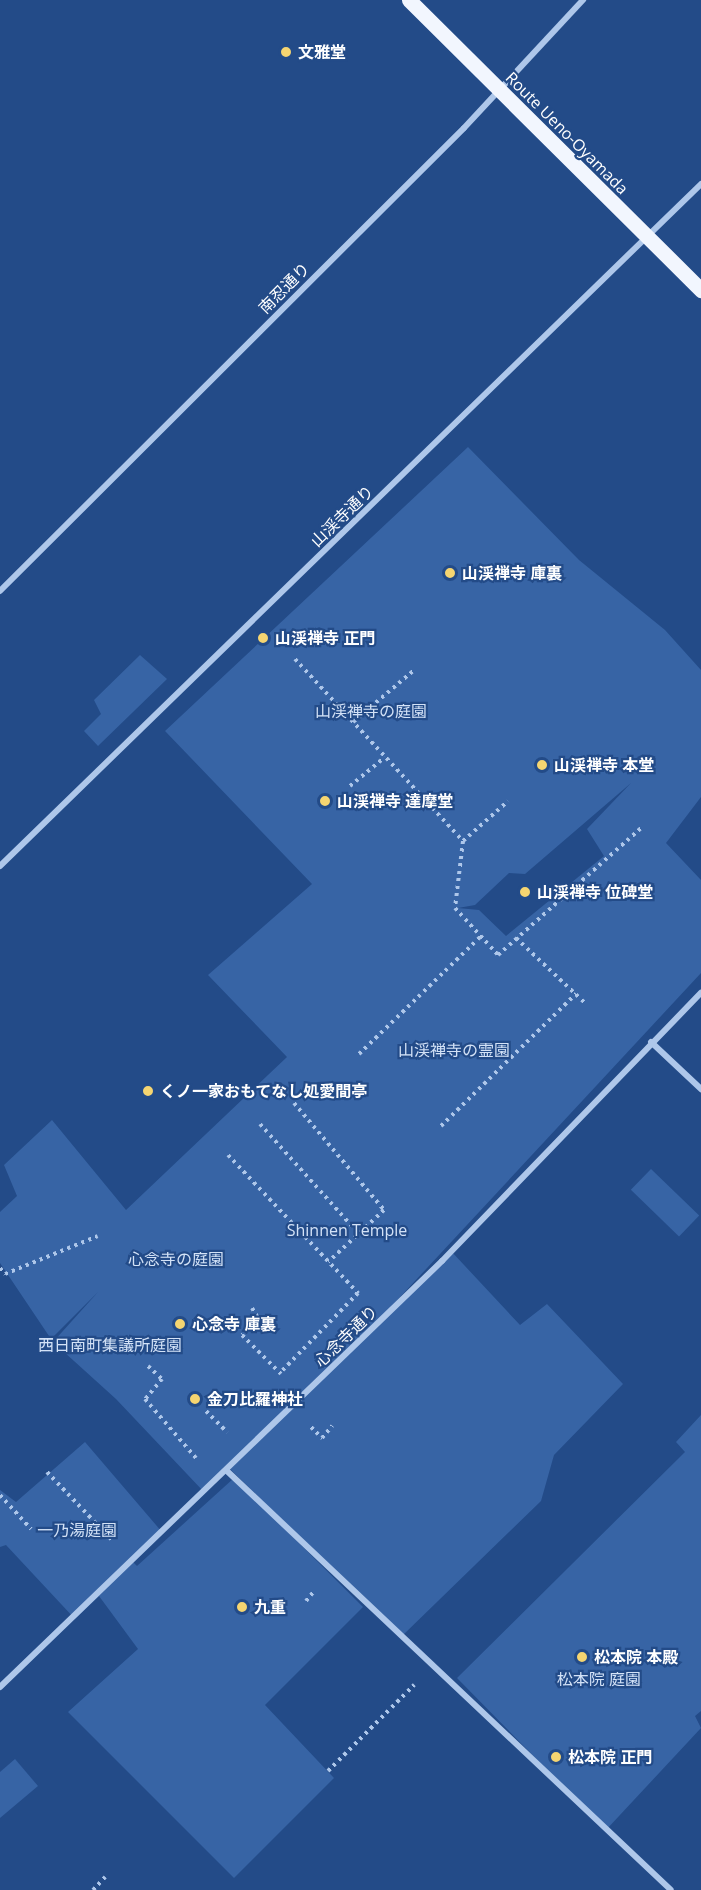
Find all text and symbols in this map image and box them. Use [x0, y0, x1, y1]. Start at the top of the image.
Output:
place label: 文雅堂 [298, 42, 346, 62]
marker: 文雅堂 [279, 45, 293, 59]
street label: Route Ueno-Oyamada [502, 68, 632, 198]
street label: 南忍通り [255, 259, 313, 317]
street label: 山渓寺通り [307, 481, 377, 551]
place label: 山渓禅寺 庫裏 [462, 563, 562, 583]
marker: 山渓禅寺 庫裏 [443, 566, 457, 580]
place label: 山渓禅寺 正門 [275, 628, 375, 648]
marker: 山渓禅寺 正門 [256, 631, 270, 645]
park label: 山渓禅寺の庭園 [315, 701, 427, 721]
place label: 山渓禅寺 本堂 [554, 755, 654, 775]
marker: 山渓禅寺 本堂 [535, 758, 549, 772]
place label: 山渓禅寺 達摩堂 [337, 791, 453, 811]
marker: 山渓禅寺 達摩堂 [318, 794, 332, 808]
place label: 山渓禅寺 位碑堂 [537, 882, 653, 902]
marker: 山渓禅寺 位碑堂 [518, 885, 532, 899]
park label: 山渓禅寺の霊園 [398, 1040, 510, 1060]
place label: くノ一家おもてなし処愛間亭 [160, 1081, 368, 1101]
marker: くノ一家おもてなし処愛間亭 [141, 1084, 155, 1098]
park label: Shinnen Temple [287, 1220, 407, 1240]
park label: 心念寺の庭園 [128, 1249, 224, 1269]
street label: 心念寺通り [311, 1301, 381, 1371]
place label: 心念寺 庫裏 [192, 1314, 276, 1334]
marker: 心念寺 庫裏 [173, 1317, 187, 1331]
park label: 西日南町集議所庭園 [38, 1335, 182, 1355]
place label: 金刀比羅神社 [207, 1389, 303, 1409]
marker: 金刀比羅神社 [188, 1392, 202, 1406]
park label: 一乃湯庭園 [37, 1520, 117, 1540]
place label: 九重 [254, 1597, 286, 1617]
marker: 九重 [235, 1600, 249, 1614]
place label: 松本院 本殿 [594, 1647, 678, 1667]
marker: 松本院 本殿 [575, 1650, 589, 1664]
park label: 松本院 庭園 [557, 1669, 641, 1689]
place label: 松本院 正門 [568, 1747, 652, 1767]
marker: 松本院 正門 [549, 1750, 563, 1764]

